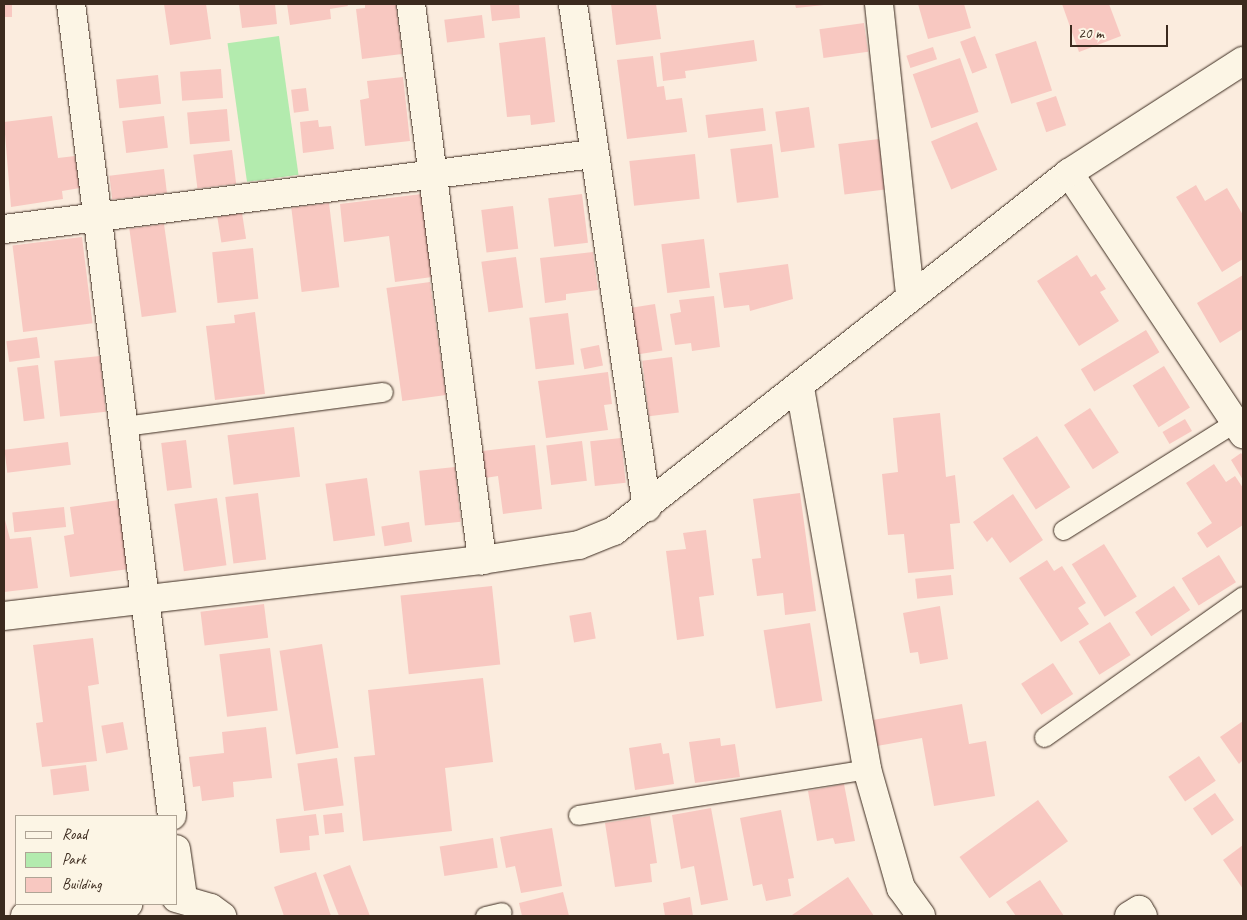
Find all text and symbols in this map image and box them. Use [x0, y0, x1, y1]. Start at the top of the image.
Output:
scale bar [1072, 15, 1170, 47]
text: 20 m [1078, 24, 1104, 43]
legend [15, 815, 178, 905]
text: Road [62, 825, 87, 844]
text: Park [62, 850, 86, 869]
text: Building [62, 875, 101, 894]

